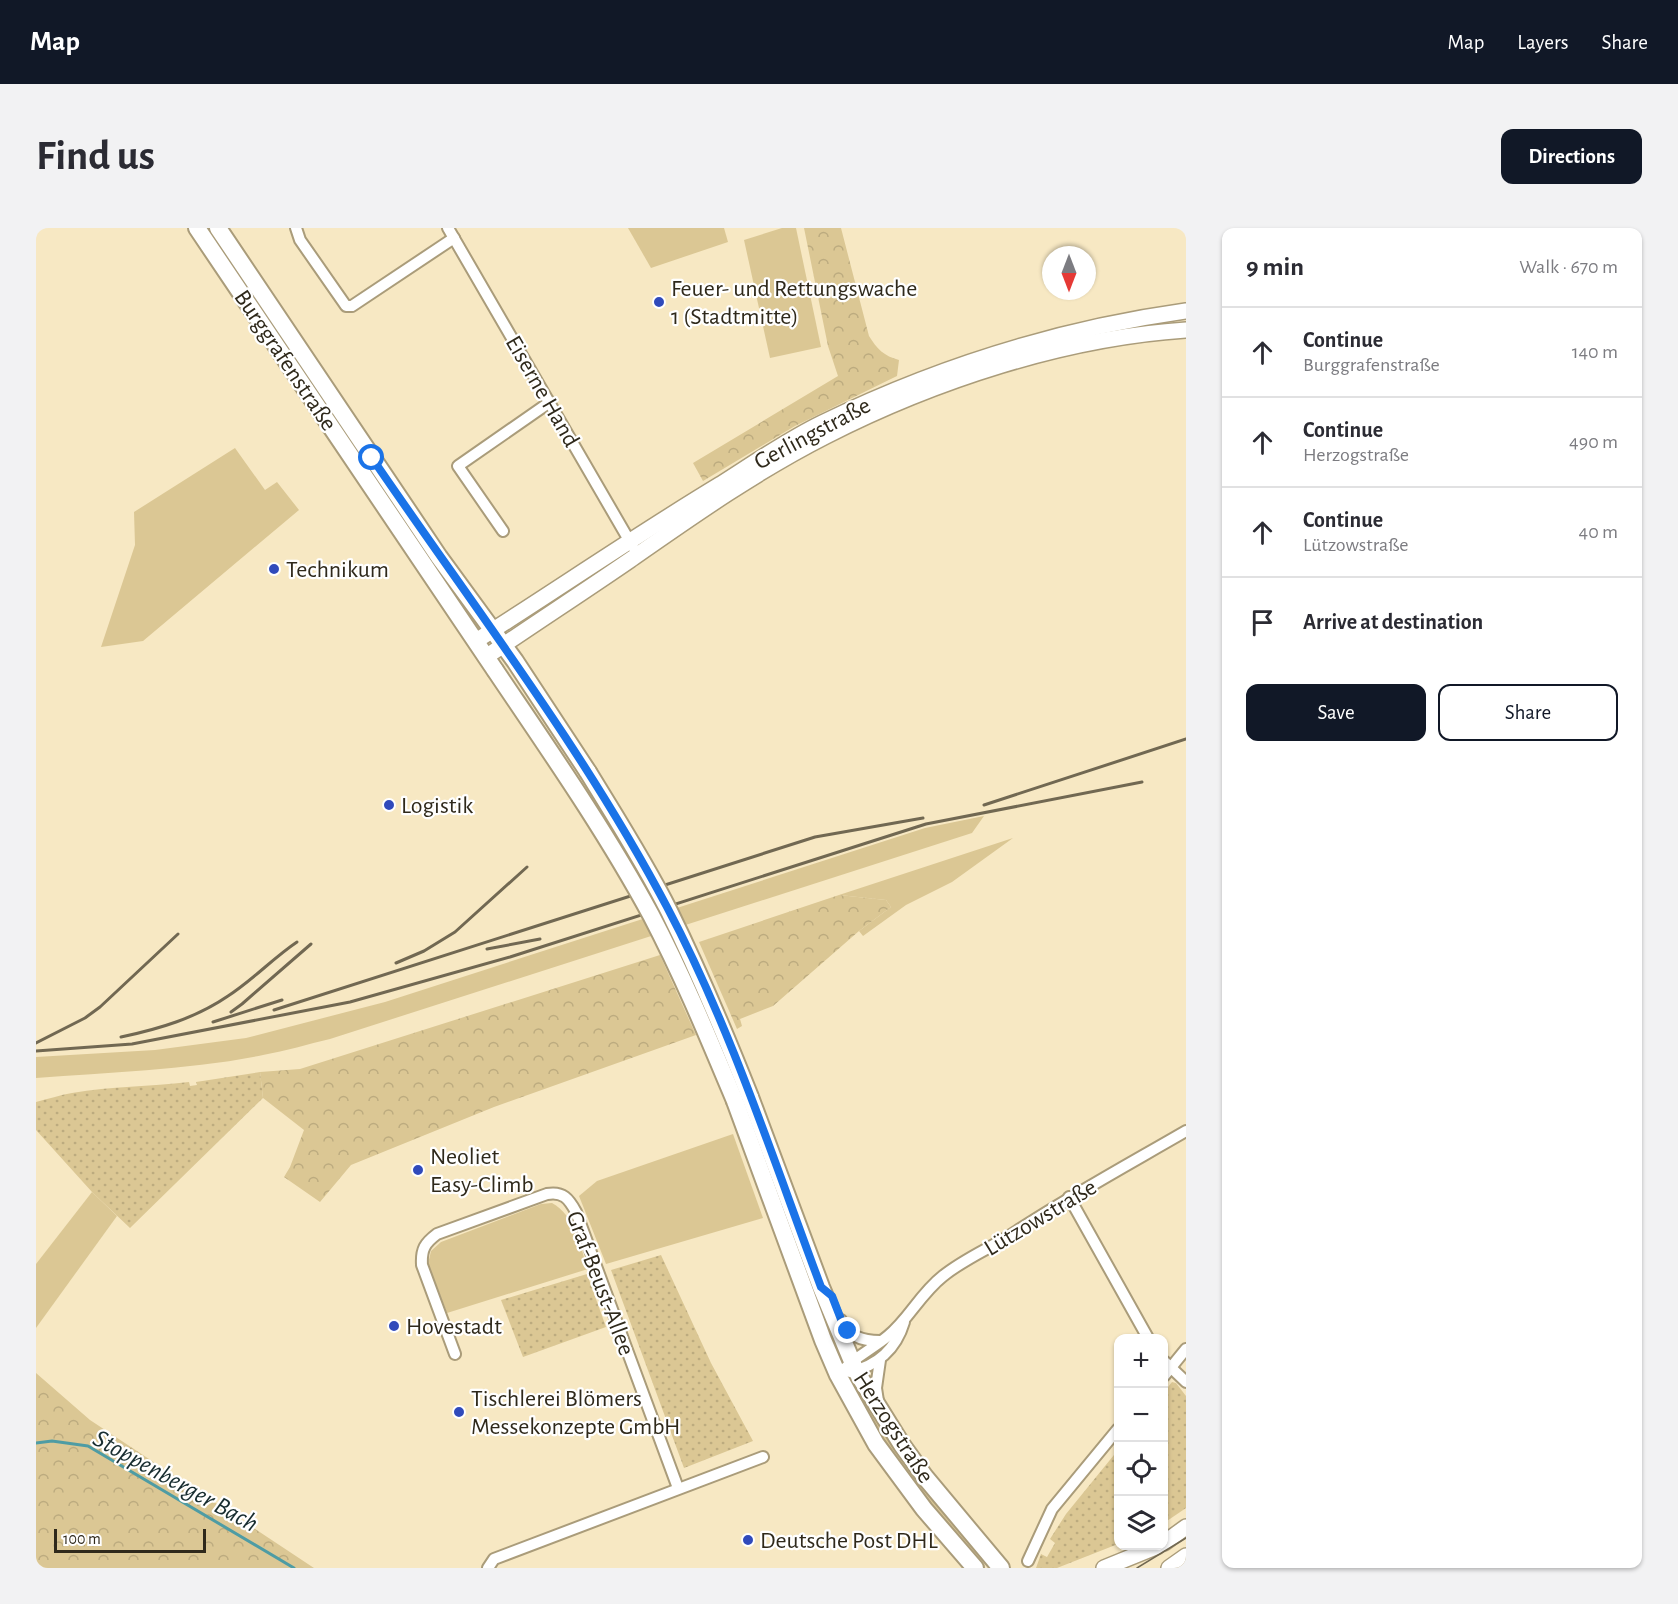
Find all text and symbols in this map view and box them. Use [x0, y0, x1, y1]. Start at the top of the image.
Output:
text: Map [30, 28, 80, 56]
text: Map [1448, 32, 1484, 53]
text: Layers [1517, 32, 1568, 53]
text: Share [1601, 32, 1648, 53]
button: Directions [1501, 129, 1642, 184]
text: Find us [36, 135, 155, 177]
north arrow [1042, 246, 1096, 300]
text: 9 min [1246, 254, 1304, 280]
text: Walk · 670 m [1519, 257, 1618, 277]
place label: Feuer- und Rettungswache 1 (Stadtmitte) [671, 277, 917, 329]
street label: Burggrafenstraße [229, 286, 341, 435]
marker: Feuer- und Rettungswache 1 (Stadtmitte) [652, 295, 666, 309]
text: Continue [1303, 329, 1383, 351]
street label: Eiserne Hand [501, 332, 584, 451]
icon: ahead [1246, 336, 1279, 369]
text: 140 m [1572, 342, 1618, 362]
text: Burggrafenstraße [1303, 355, 1440, 375]
street label: Gerlingstraße [750, 393, 875, 475]
text: Continue [1303, 419, 1383, 441]
icon: ahead [1246, 426, 1279, 459]
text: 490 m [1569, 432, 1618, 452]
route start [358, 444, 384, 470]
text: Herzogstraße [1303, 445, 1409, 465]
text: Continue [1303, 509, 1383, 531]
icon: ahead [1246, 516, 1279, 549]
text: 40 m [1579, 522, 1618, 542]
text: Lützowstraße [1303, 535, 1408, 555]
place label: Technikum [286, 558, 389, 582]
marker: Technikum [267, 562, 281, 576]
icon: arrive [1246, 606, 1279, 639]
text: Arrive at destination [1303, 611, 1483, 633]
button: Save [1246, 684, 1426, 741]
button: Share [1438, 684, 1618, 741]
place label: Logistik [401, 794, 473, 818]
marker: Logistik [382, 798, 396, 812]
place label: Neoliet Easy-Climb [430, 1145, 534, 1197]
marker: Neoliet Easy-Climb [411, 1163, 425, 1177]
street label: Lützowstraße [980, 1175, 1101, 1261]
street label: Graf-Beust-Allee [562, 1208, 639, 1359]
place label: Hovestadt [406, 1315, 502, 1339]
route end [834, 1317, 860, 1343]
marker: Hovestadt [387, 1319, 401, 1333]
map controls [1114, 1334, 1168, 1550]
button: + [1114, 1334, 1168, 1388]
street label: Herzogstraße [848, 1368, 938, 1487]
place label: Tischlerei Blömers Messekonzepte GmbH [471, 1387, 680, 1439]
button: − [1114, 1388, 1168, 1442]
marker: Tischlerei Blömers Messekonzepte GmbH [452, 1405, 466, 1419]
water label: Stoppenberger Bach [89, 1425, 262, 1537]
button: locate [1114, 1442, 1168, 1496]
button: layers [1114, 1496, 1168, 1550]
scale bar [54, 1526, 206, 1554]
place label: Deutsche Post DHL [760, 1529, 938, 1553]
text: 100 m [63, 1531, 101, 1547]
marker: Deutsche Post DHL [741, 1533, 755, 1547]

